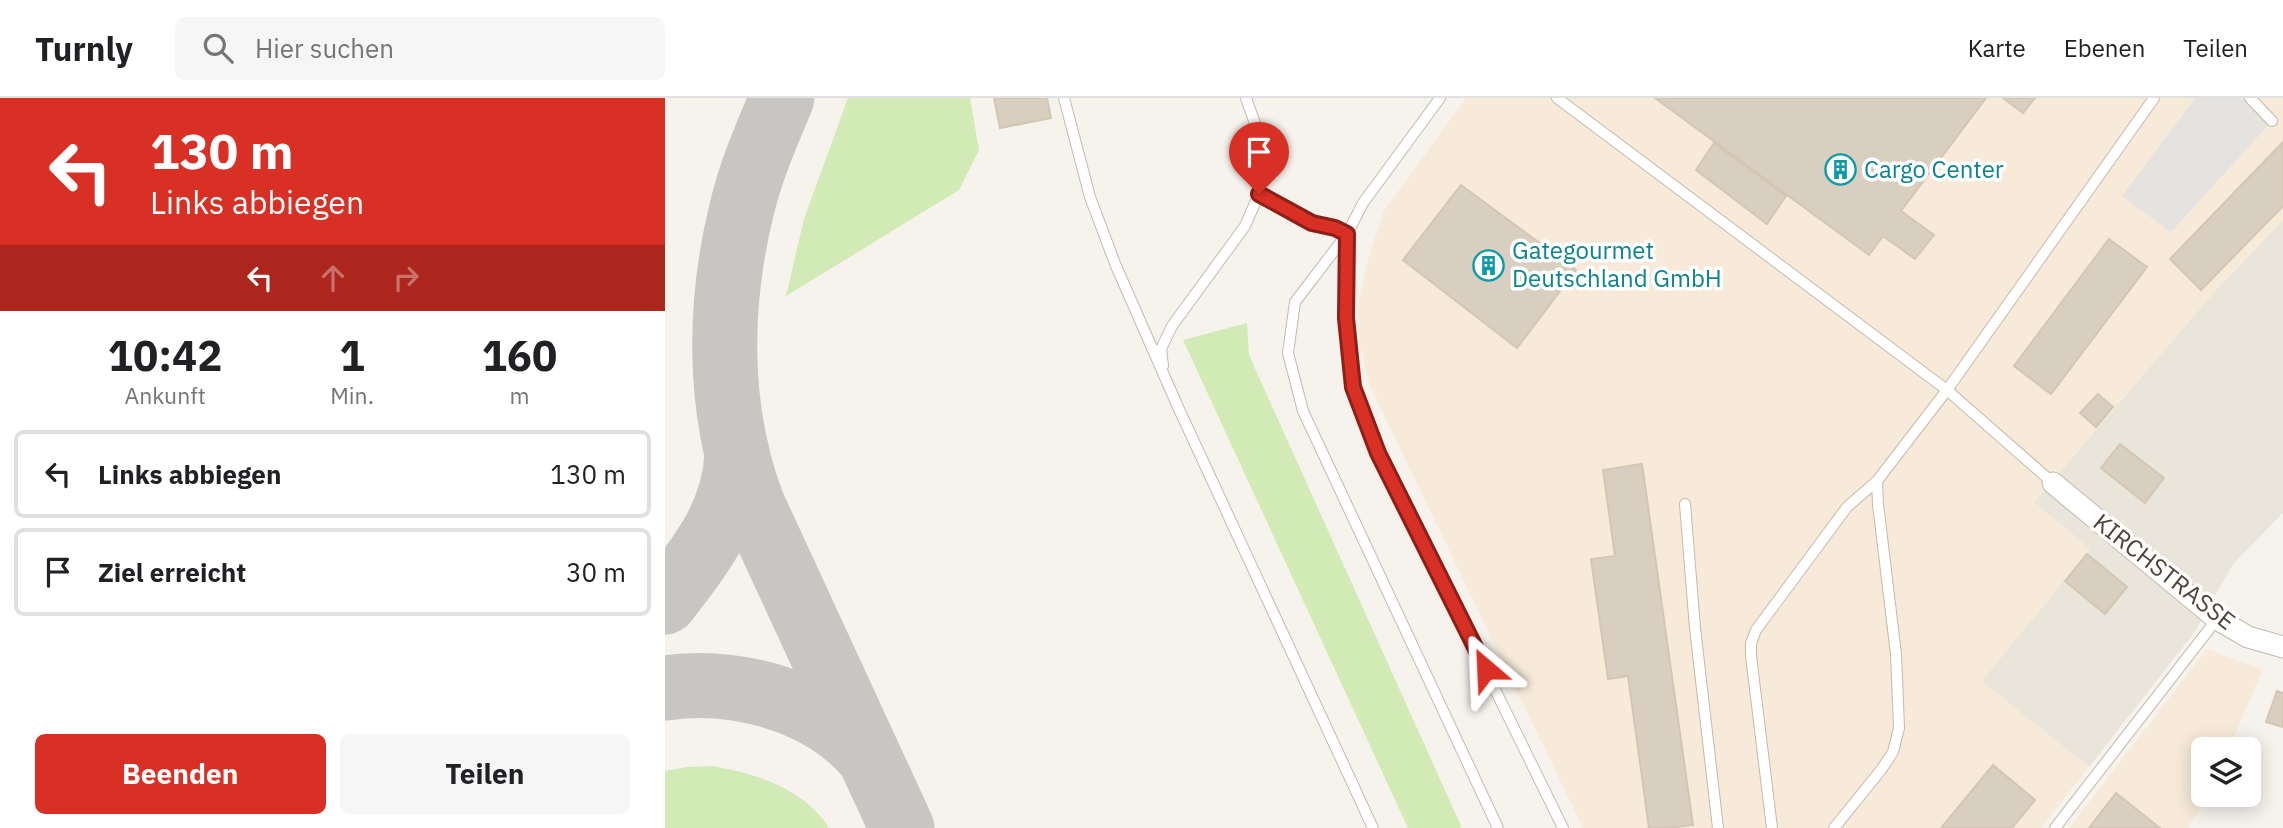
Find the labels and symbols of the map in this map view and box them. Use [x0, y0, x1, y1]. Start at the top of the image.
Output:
pin [1229, 122, 1289, 194]
building icon: Cargo Center [1824, 153, 1858, 187]
place label: Cargo Center [1864, 153, 2004, 185]
place label: Gategourmet Deutschland GmbH [1512, 234, 1722, 294]
building icon: Gategourmet Deutschland GmbH [1472, 248, 1506, 282]
street label: KIRCHSTRASSE [2087, 506, 2242, 637]
position arrow [1449, 632, 1523, 706]

